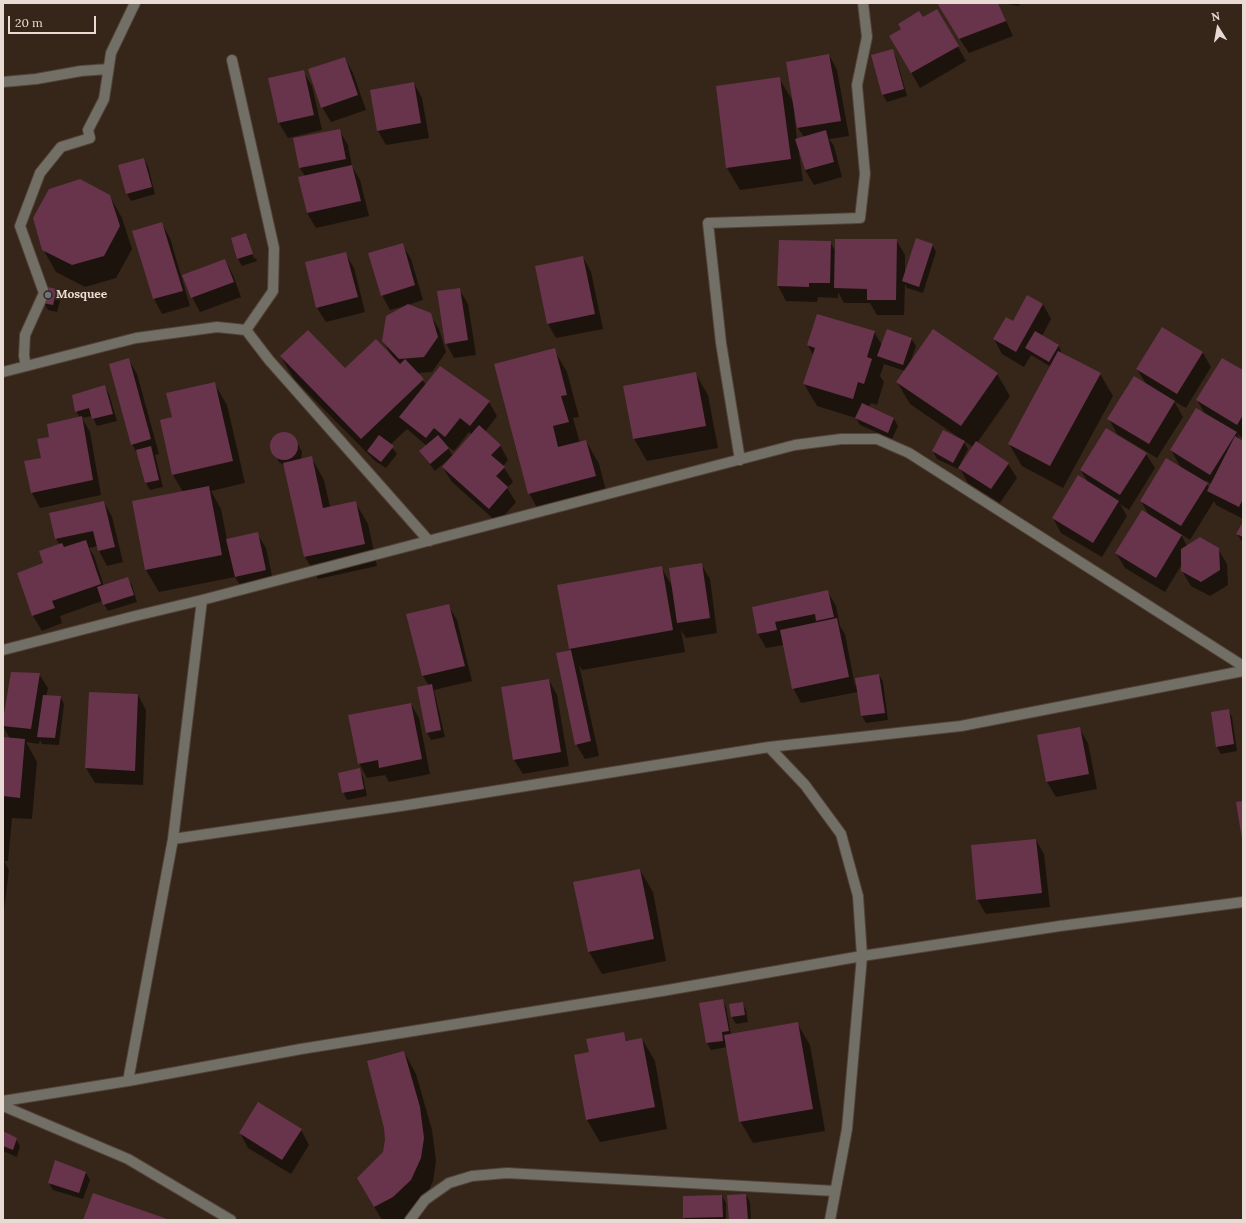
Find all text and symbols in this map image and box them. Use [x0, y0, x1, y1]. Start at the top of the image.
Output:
scale bar [10, 8, 98, 34]
north arrow [1198, 8, 1238, 48]
text: N [1210, 9, 1221, 24]
text: 20 m [15, 15, 43, 30]
place label: Mosquee [56, 288, 107, 302]
marker: Mosquee [43, 290, 53, 300]

